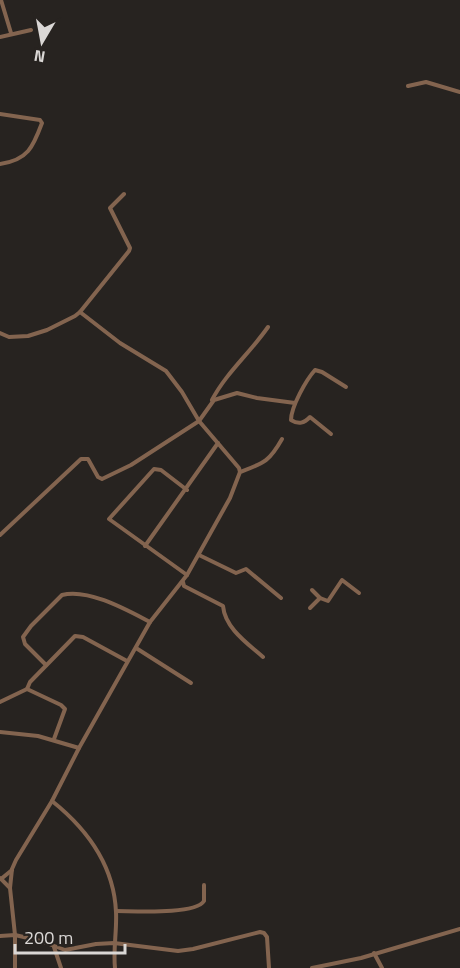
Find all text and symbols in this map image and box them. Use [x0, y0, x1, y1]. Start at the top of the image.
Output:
north arrow [12, 12, 72, 72]
text: N [32, 44, 47, 70]
scale bar [15, 917, 124, 955]
text: 200 m [24, 924, 73, 951]

